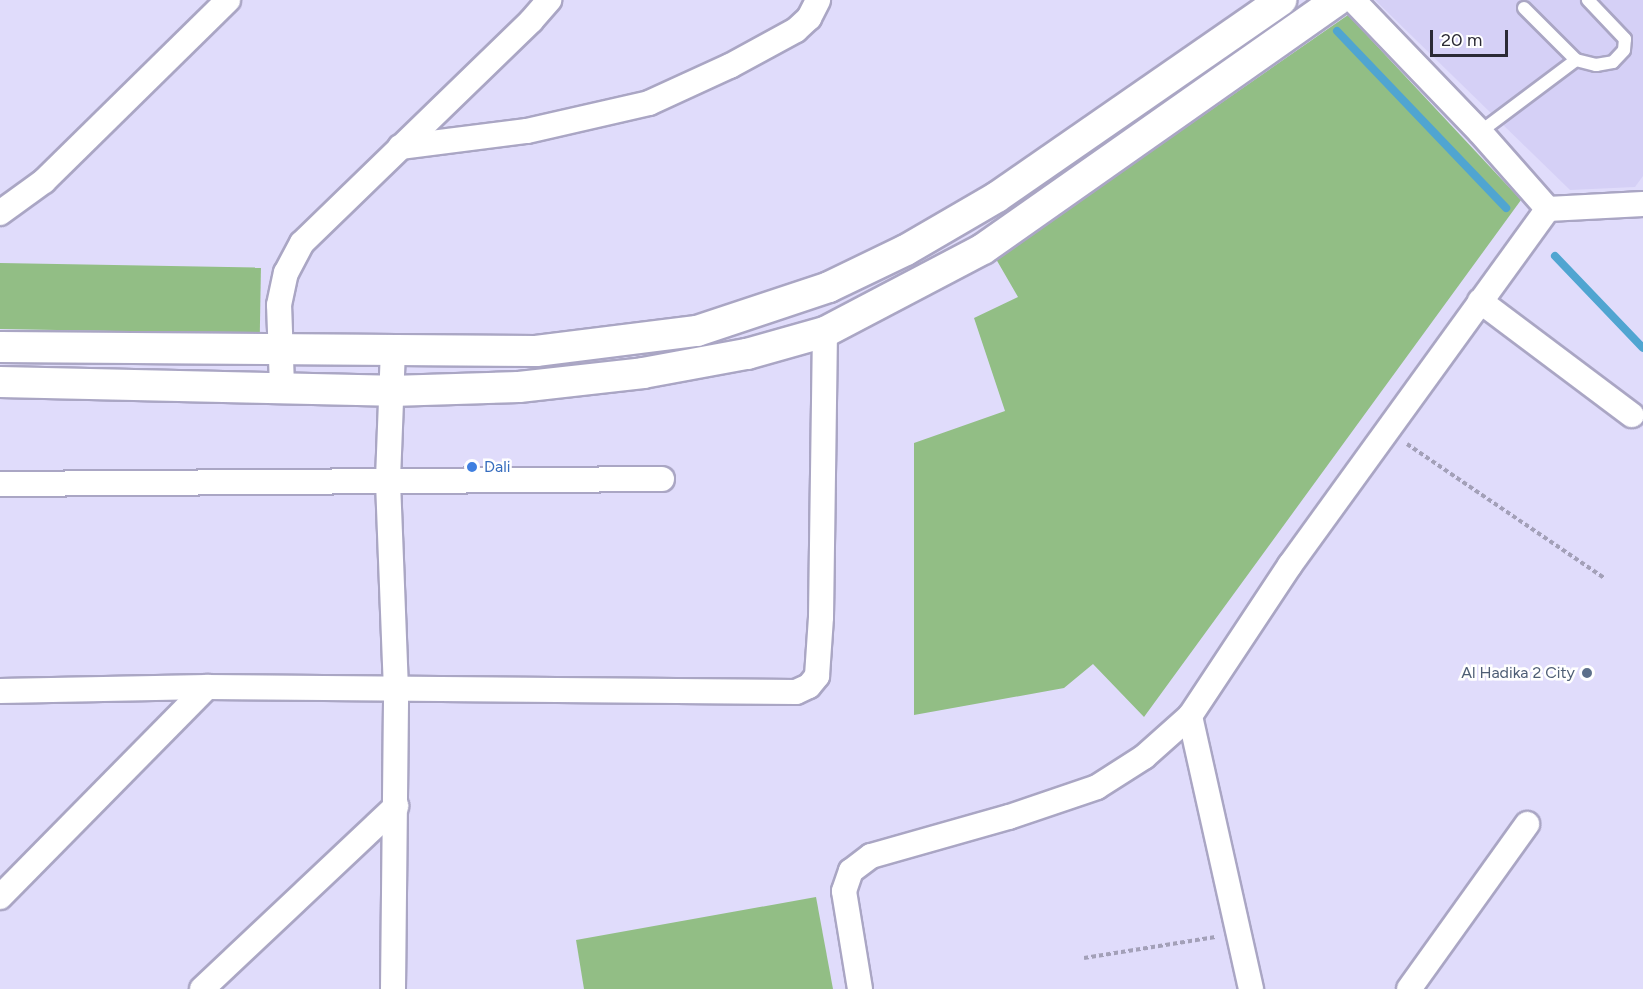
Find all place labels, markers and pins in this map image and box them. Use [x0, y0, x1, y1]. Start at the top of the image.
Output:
place label: Dali [484, 457, 510, 477]
marker: Dali [465, 460, 479, 474]
place label: Al Hadika 2 City [1461, 663, 1575, 683]
marker: Al Hadika 2 City [1580, 666, 1594, 680]

